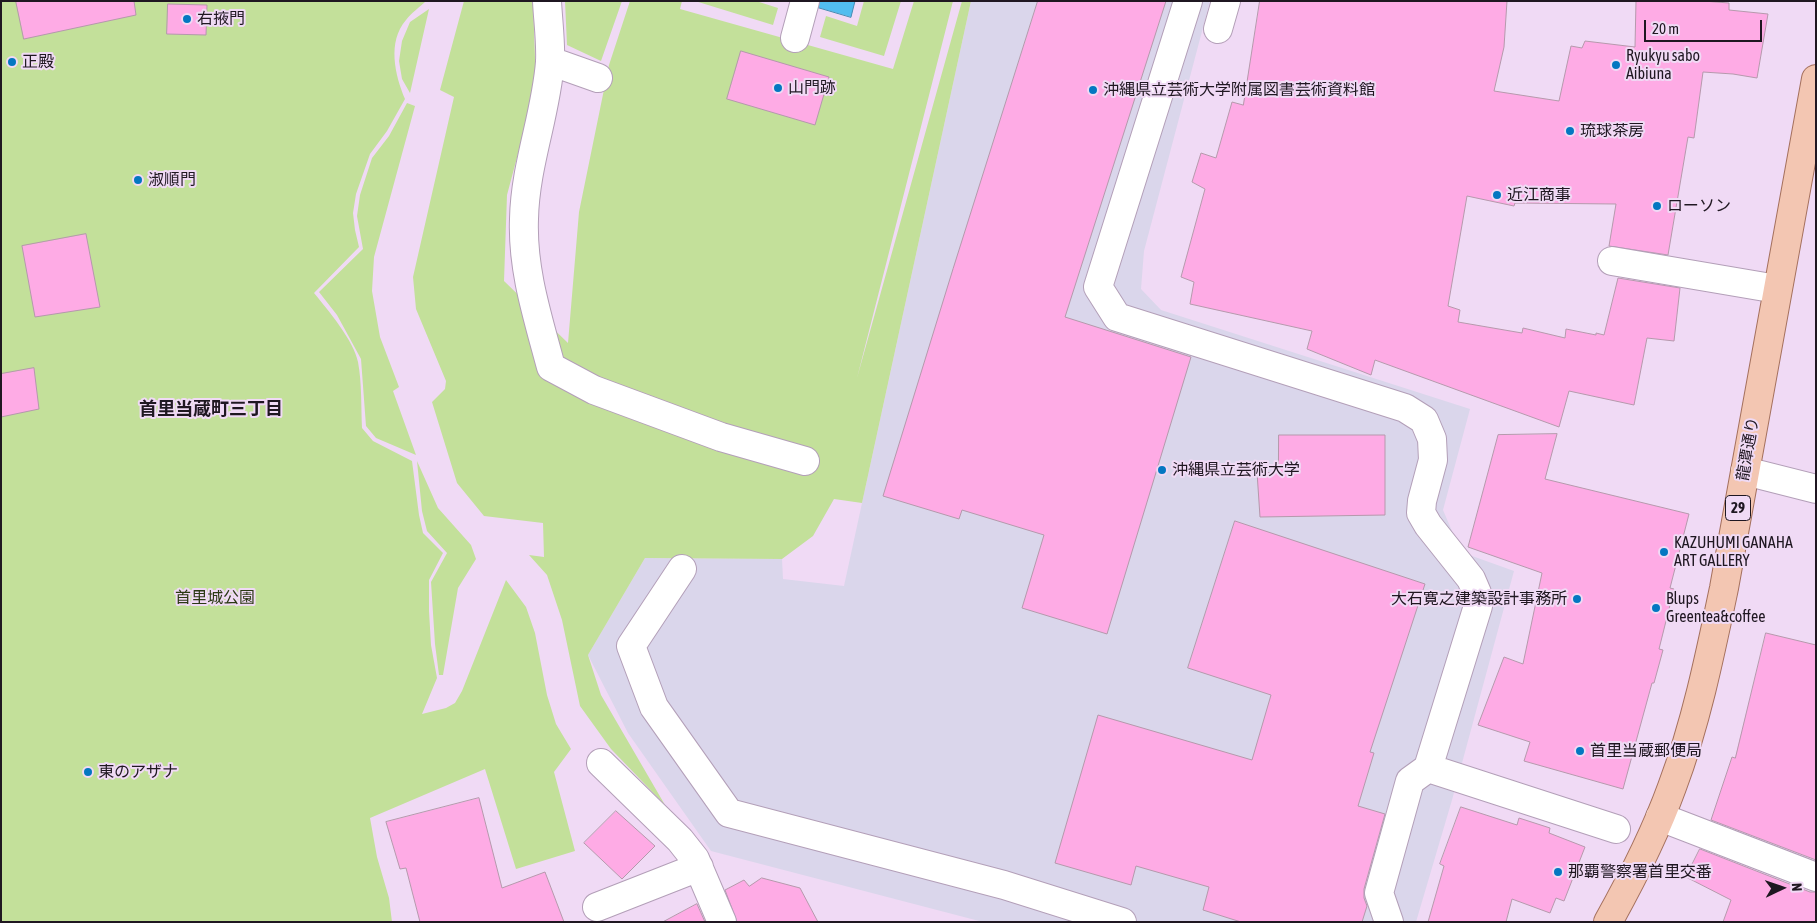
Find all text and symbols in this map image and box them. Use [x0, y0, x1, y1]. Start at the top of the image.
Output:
place label: 右掖門 [197, 9, 245, 29]
scale bar [1647, 10, 1764, 42]
marker: 右掖門 [181, 13, 193, 25]
text: 20 m [1652, 20, 1679, 37]
place label: Ryukyu sabo Aibiuna [1626, 46, 1700, 84]
place label: 正殿 [22, 52, 54, 72]
marker: 正殿 [6, 56, 18, 68]
marker: Ryukyu sabo Aibiuna [1610, 59, 1622, 71]
place label: 山門跡 [788, 78, 836, 98]
place label: 沖縄県立芸術大学附属図書芸術資料館 [1103, 80, 1375, 100]
marker: 山門跡 [772, 82, 784, 94]
marker: 沖縄県立芸術大学附属図書芸術資料館 [1087, 84, 1099, 96]
place label: 琉球茶房 [1580, 121, 1644, 141]
marker: 琉球茶房 [1564, 125, 1576, 137]
place label: 淑順門 [148, 170, 196, 190]
marker: 淑順門 [132, 174, 144, 186]
place label: 近江商事 [1507, 185, 1571, 205]
marker: 近江商事 [1491, 189, 1503, 201]
place label: ローソン [1667, 196, 1731, 216]
marker: ローソン [1651, 200, 1663, 212]
district label: 首里当蔵町三丁目 [139, 398, 283, 420]
street label: 龍潭通り [1733, 416, 1763, 482]
place label: 沖縄県立芸術大学 [1172, 460, 1300, 480]
marker: 沖縄県立芸術大学 [1156, 464, 1168, 476]
road number: 29 [1726, 496, 1750, 520]
place label: KAZUHUMI GANAHA ART GALLERY [1674, 533, 1793, 571]
marker: KAZUHUMI GANAHA ART GALLERY [1658, 546, 1670, 558]
park label: 首里城公園 [175, 588, 255, 608]
place label: 大石寛之建築設計事務所 [1391, 589, 1567, 609]
place label: Blups Greentea&coffee [1666, 589, 1765, 627]
marker: 大石寛之建築設計事務所 [1571, 593, 1583, 605]
marker: Blups Greentea&coffee [1650, 602, 1662, 614]
place label: 首里当蔵郵便局 [1590, 741, 1702, 761]
marker: 首里当蔵郵便局 [1574, 745, 1586, 757]
place label: 東のアザナ [98, 762, 178, 782]
marker: 東のアザナ [82, 766, 94, 778]
place label: 那覇警察署首里交番 [1568, 862, 1712, 882]
north arrow [1757, 863, 1807, 913]
marker: 那覇警察署首里交番 [1552, 866, 1564, 878]
text: N [1789, 883, 1805, 892]

